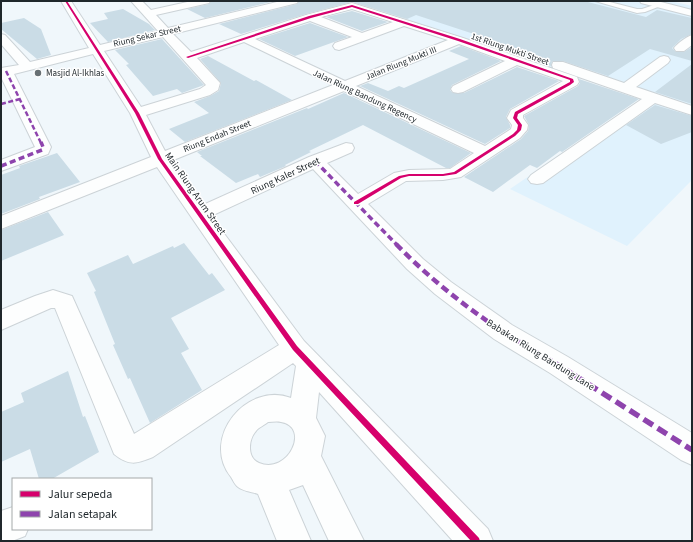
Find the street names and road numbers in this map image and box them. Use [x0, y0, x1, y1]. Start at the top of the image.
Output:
street label: Riung Sekar Street [112, 22, 182, 51]
street label: 1st Riung Mukti Street [469, 30, 551, 69]
street label: Jalan Riung Mukti III [364, 43, 439, 84]
street label: Jalan Riung Bandung Regency [311, 67, 420, 127]
street label: Riung Endah Street [181, 117, 253, 156]
street label: Main Riung Arum Street [161, 149, 229, 238]
street label: Riung Kaler Street [248, 153, 323, 198]
street label: Babakan Riung Bandung Lane [484, 316, 597, 394]

